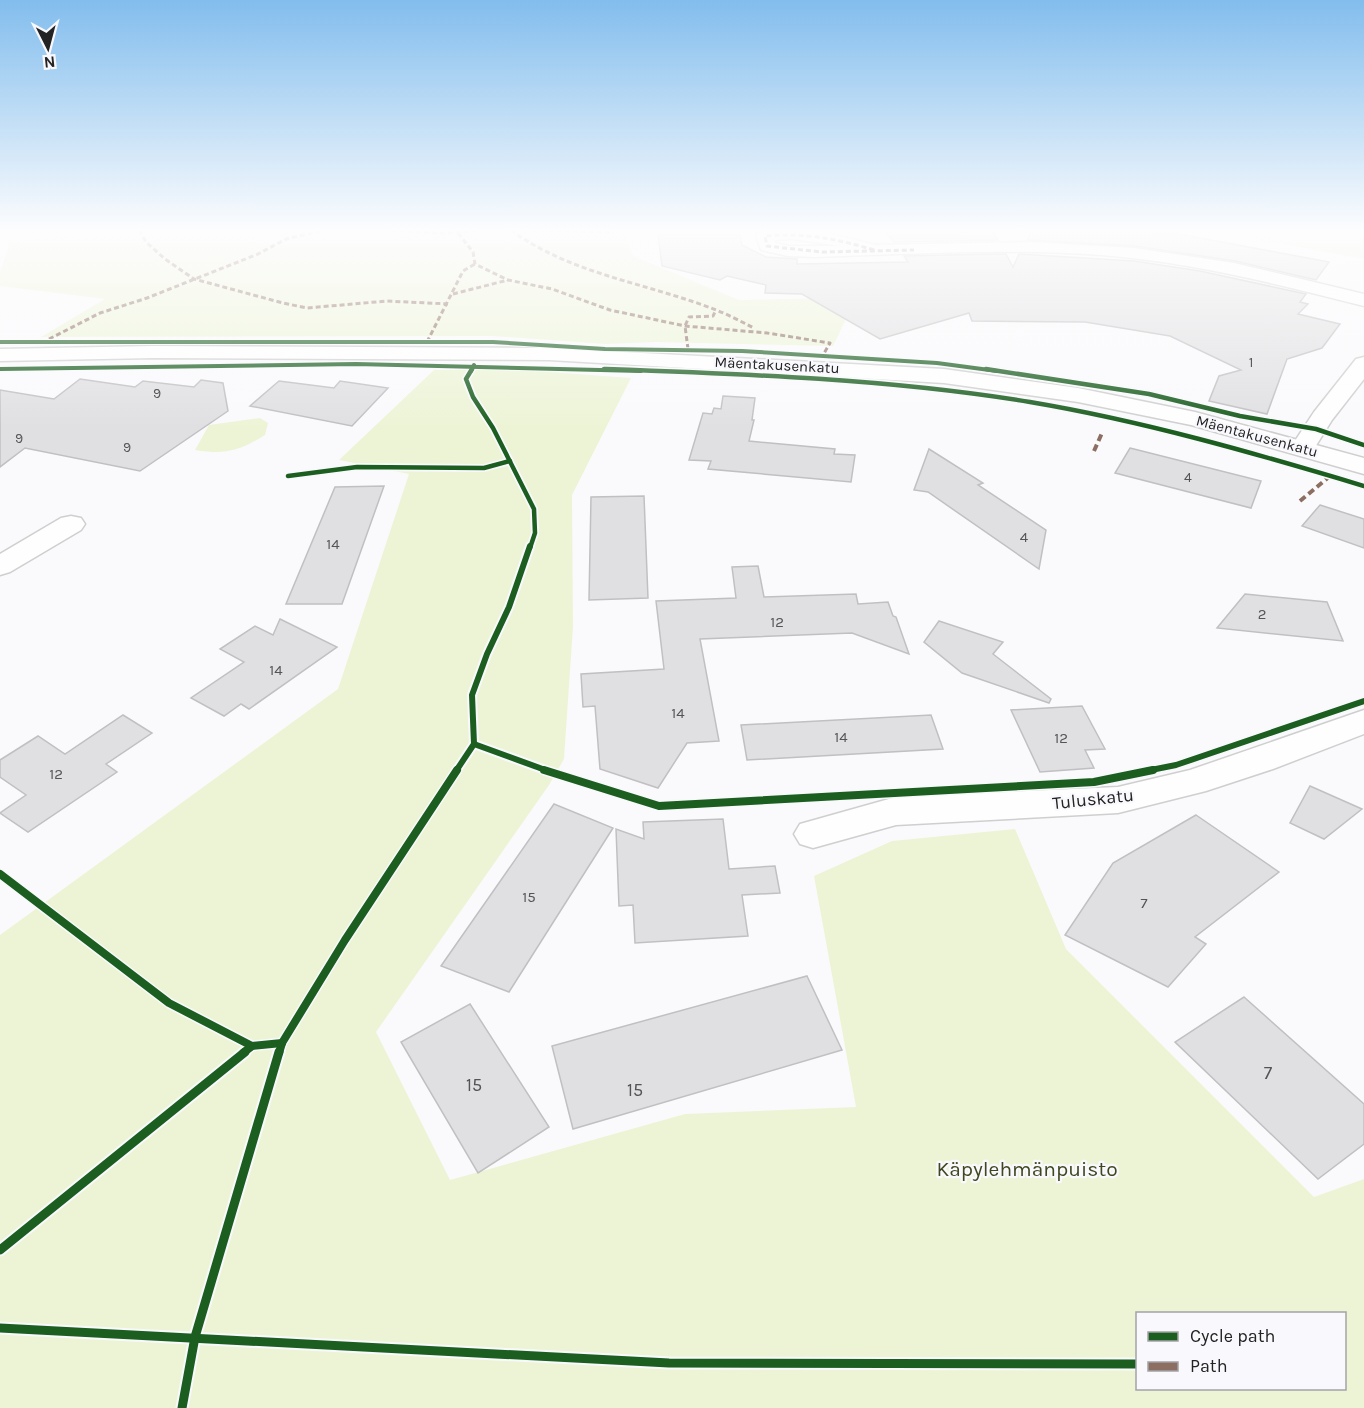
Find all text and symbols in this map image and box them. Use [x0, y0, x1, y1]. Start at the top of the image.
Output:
north arrow [18, 18, 78, 78]
text: N [43, 52, 56, 72]
street label: Mäentakusenkatu [714, 353, 840, 377]
house number: 1 [1249, 354, 1253, 371]
house number: 9 [153, 385, 161, 402]
street label: Mäentakusenkatu [1194, 411, 1320, 461]
house number: 9 [15, 430, 23, 447]
house number: 9 [123, 439, 131, 456]
house number: 4 [1184, 469, 1192, 486]
house number: 4 [1020, 528, 1029, 546]
house number: 14 [326, 535, 340, 553]
house number: 2 [1258, 605, 1266, 623]
house number: 12 [770, 613, 784, 631]
house number: 14 [269, 661, 283, 679]
house number: 14 [671, 704, 685, 722]
house number: 14 [834, 728, 848, 746]
house number: 12 [1054, 729, 1068, 747]
house number: 12 [49, 765, 63, 783]
street label: Tuluskatu [1051, 784, 1135, 814]
house number: 15 [522, 888, 536, 906]
house number: 7 [1140, 894, 1148, 912]
house number: 7 [1264, 1062, 1273, 1084]
house number: 15 [466, 1074, 482, 1096]
house number: 15 [627, 1079, 643, 1101]
park label: Käpylehmänpuisto [936, 1157, 1118, 1181]
legend [1136, 1312, 1346, 1390]
text: Cycle path [1190, 1325, 1275, 1347]
text: Path [1190, 1355, 1228, 1377]

